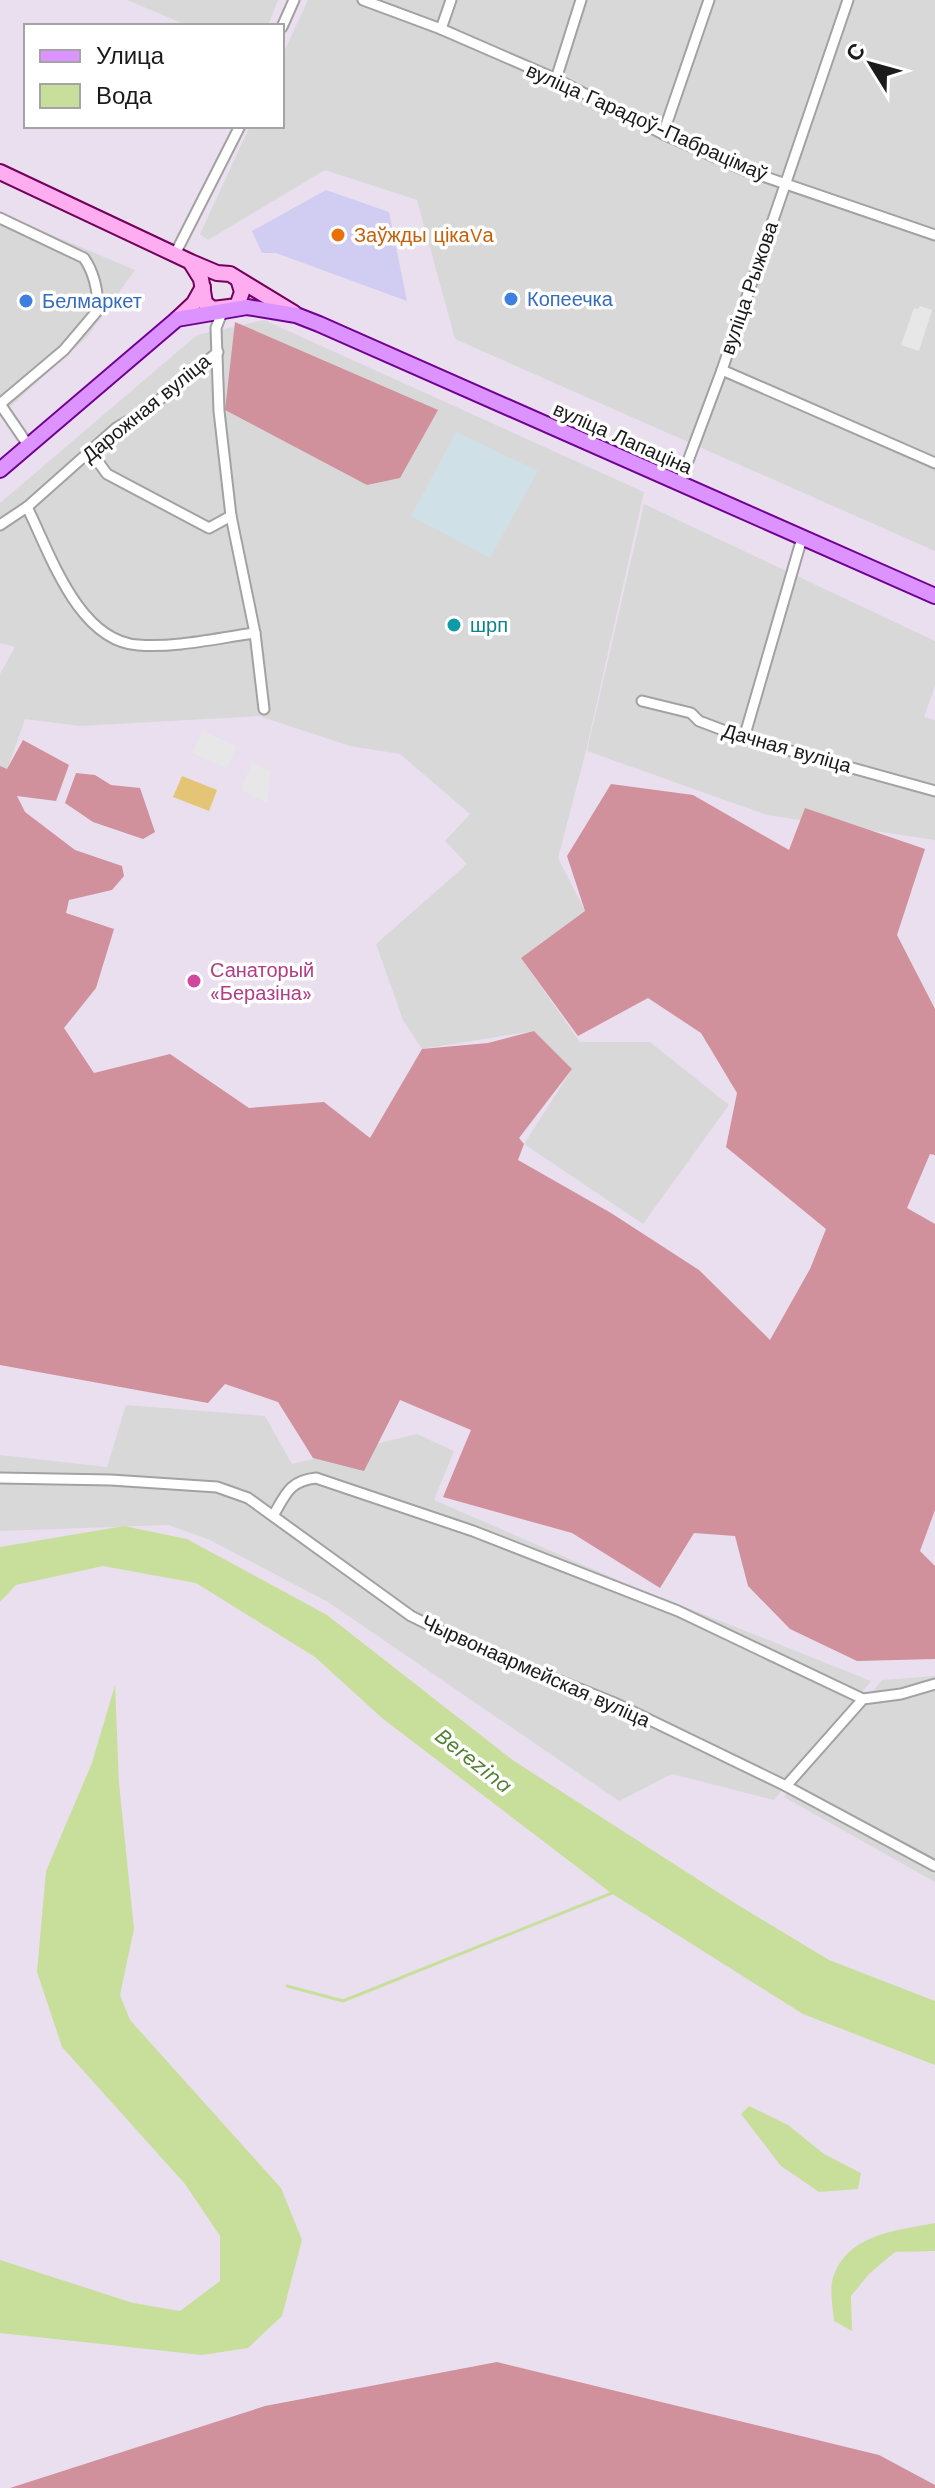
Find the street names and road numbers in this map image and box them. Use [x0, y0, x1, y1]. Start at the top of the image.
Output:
street label: вуліца Гарадоў-Пабрацімаў [523, 58, 771, 186]
street label: вуліца Рыжова [715, 218, 783, 358]
street label: Дарожная вуліца [77, 348, 216, 467]
street label: вуліца Лапаціна [550, 397, 697, 480]
street label: Дачная вуліца [720, 718, 855, 778]
street label: Чырвонаармейская вуліца [418, 1610, 655, 1733]

